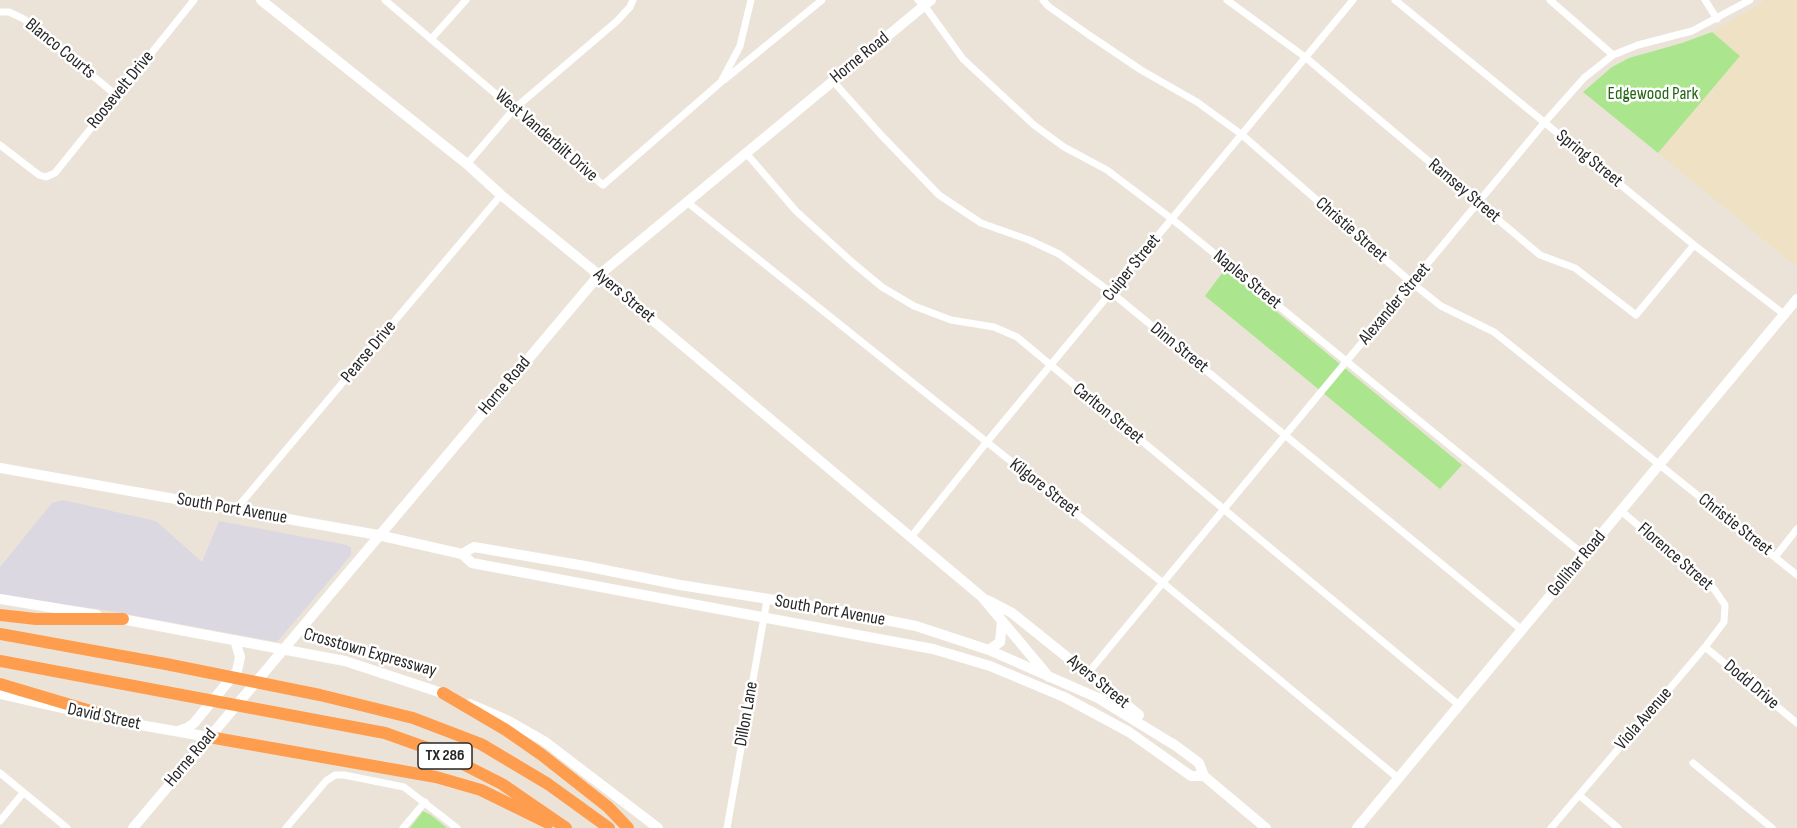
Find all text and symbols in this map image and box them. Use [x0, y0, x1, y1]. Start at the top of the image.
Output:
street label: Blanco Courts [20, 14, 100, 84]
street label: Horne Road [826, 28, 894, 88]
street label: Roosevelt Drive [83, 47, 159, 133]
park label: Edgewood Park [1608, 83, 1698, 105]
street label: West Vanderbilt Drive [490, 85, 602, 187]
street label: Spring Street [1551, 126, 1627, 192]
street label: Ramsey Street [1423, 154, 1505, 228]
street label: Christie Street [1311, 193, 1391, 267]
street label: Cuiper Street [1098, 230, 1166, 306]
street label: Naples Street [1209, 246, 1285, 314]
street label: Alexander Street [1354, 259, 1436, 349]
street label: Ayers Street [589, 264, 659, 328]
street label: Pearse Drive [337, 316, 401, 388]
street label: Dinn Street [1146, 318, 1212, 378]
street label: Horne Road [474, 352, 536, 420]
street label: Carlton Street [1068, 379, 1148, 449]
street label: Kilgore Street [1005, 454, 1083, 522]
street label: South Port Avenue [175, 489, 289, 529]
street label: Christie Street [1694, 489, 1776, 561]
street label: Florence Street [1633, 518, 1717, 596]
street label: Gollihar Road [1543, 527, 1611, 601]
street label: South Port Avenue [773, 591, 887, 631]
street label: Crosstown Expressway [301, 624, 439, 682]
street label: Ayers Street [1063, 650, 1133, 714]
street label: Dodd Drive [1719, 656, 1783, 714]
street label: Dillon Lane [731, 680, 763, 748]
street label: Viola Avenue [1611, 683, 1677, 755]
street label: David Street [65, 699, 143, 735]
street label: Horne Road [160, 724, 222, 792]
road number: TX 286 [418, 743, 472, 769]

